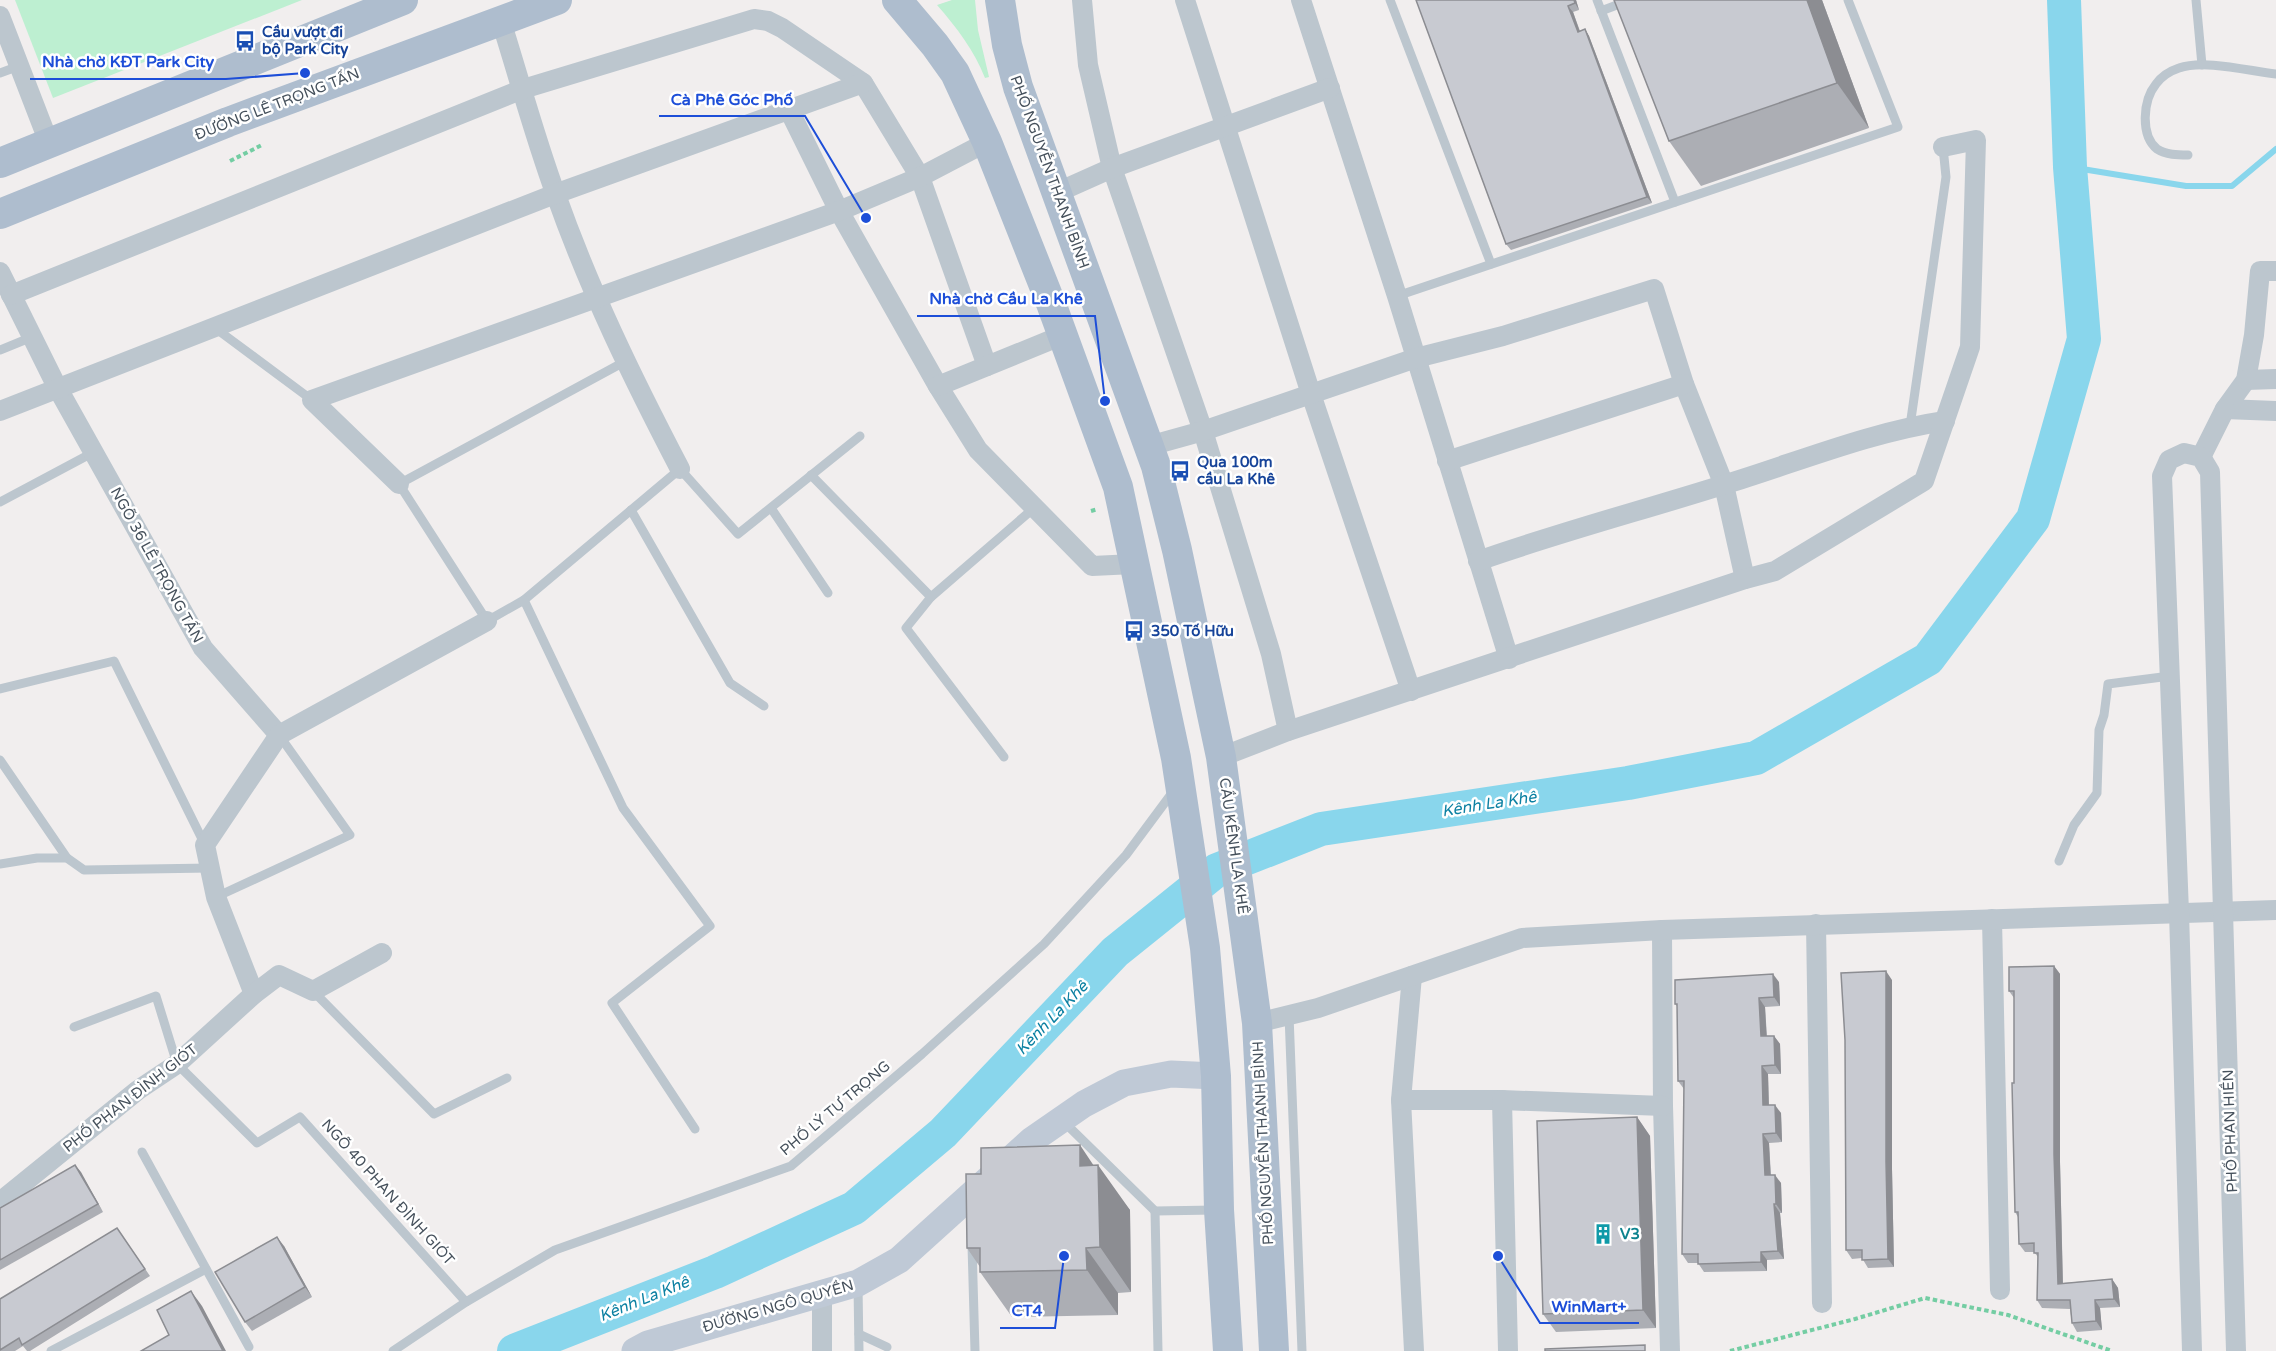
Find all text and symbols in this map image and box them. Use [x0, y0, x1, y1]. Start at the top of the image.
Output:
place label: Cầu vượt đi bộ Park City [262, 23, 348, 59]
bus stop icon: Cầu vượt đi bộ Park City [233, 29, 257, 53]
callout: Nhà chờ KĐT Park City [30, 45, 226, 79]
text: Nhà chờ KĐT Park City [42, 52, 214, 72]
street label: ĐƯỜNG LÊ TRỌNG TẤN [192, 63, 362, 144]
street label: PHỐ NGUYỄN THANH BÌNH [1007, 73, 1094, 271]
callout: Cà Phê Góc Phố [659, 82, 805, 116]
text: Cà Phê Góc Phố [671, 90, 794, 110]
callout: Nhà chờ Cầu La Khê [917, 282, 1095, 316]
text: Nhà chờ Cầu La Khê [929, 289, 1083, 309]
place label: Qua 100m cầu La Khê [1197, 453, 1276, 488]
bus stop icon: Qua 100m cầu La Khê [1168, 459, 1192, 483]
street label: NGÕ 36 LÊ TRỌNG TẤN [107, 484, 208, 646]
bus stop icon: 350 Tố Hữu [1122, 619, 1146, 643]
place label: 350 Tố Hữu [1151, 622, 1234, 640]
street label: CẦU KÊNH LA KHÊ [1215, 776, 1253, 916]
water label: Kênh La Khê [1440, 787, 1539, 821]
water label: Kênh La Khê [1012, 976, 1093, 1059]
street label: PHỐ PHAN ĐÌNH GIÓT [59, 1039, 201, 1156]
street label: PHỐ NGUYỄN THANH BÌNH [1248, 1041, 1277, 1246]
street label: PHỐ LÝ TỰ TRỌNG [776, 1056, 894, 1159]
street label: PHỐ PHAN HIỀN [2218, 1069, 2241, 1193]
street label: NGÕ 40 PHAN ĐÌNH GIÓT [318, 1115, 458, 1269]
building icon: V3 [1591, 1222, 1615, 1246]
place label: V3 [1620, 1225, 1640, 1243]
water label: Kênh La Khê [596, 1272, 693, 1326]
street label: ĐƯỜNG NGÔ QUYỀN [700, 1275, 856, 1336]
callout: WinMart+ [1540, 1289, 1639, 1323]
callout: CT4 [1000, 1294, 1055, 1328]
text: WinMart+ [1551, 1297, 1627, 1317]
text: CT4 [1012, 1301, 1042, 1321]

